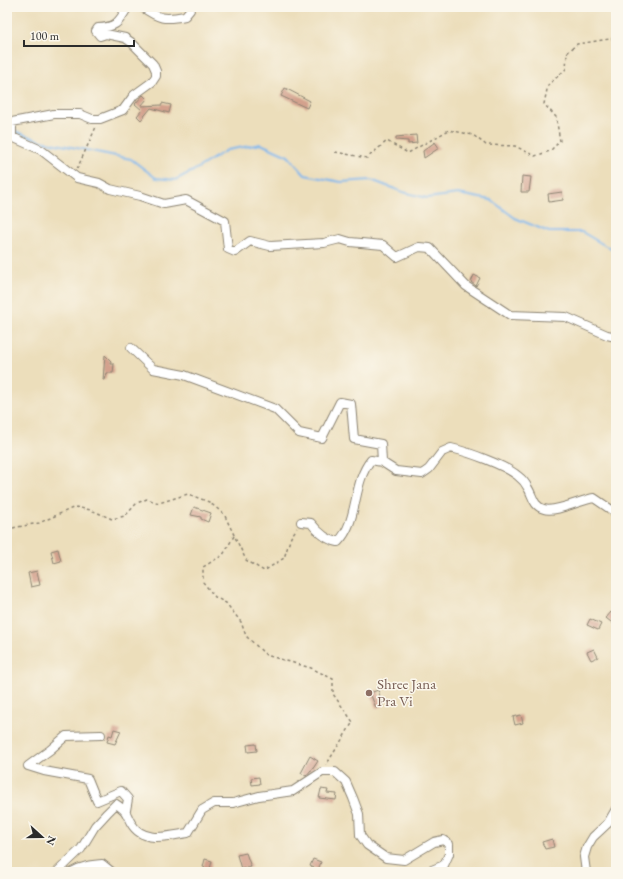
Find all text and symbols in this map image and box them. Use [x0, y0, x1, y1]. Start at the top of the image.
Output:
scale bar [24, 22, 134, 48]
text: 100 m [30, 28, 60, 44]
place label: Shree Jana Pra Vi [377, 674, 436, 710]
marker: Shree Jana Pra Vi [364, 688, 374, 698]
north arrow [22, 817, 62, 857]
text: N [43, 834, 59, 847]

